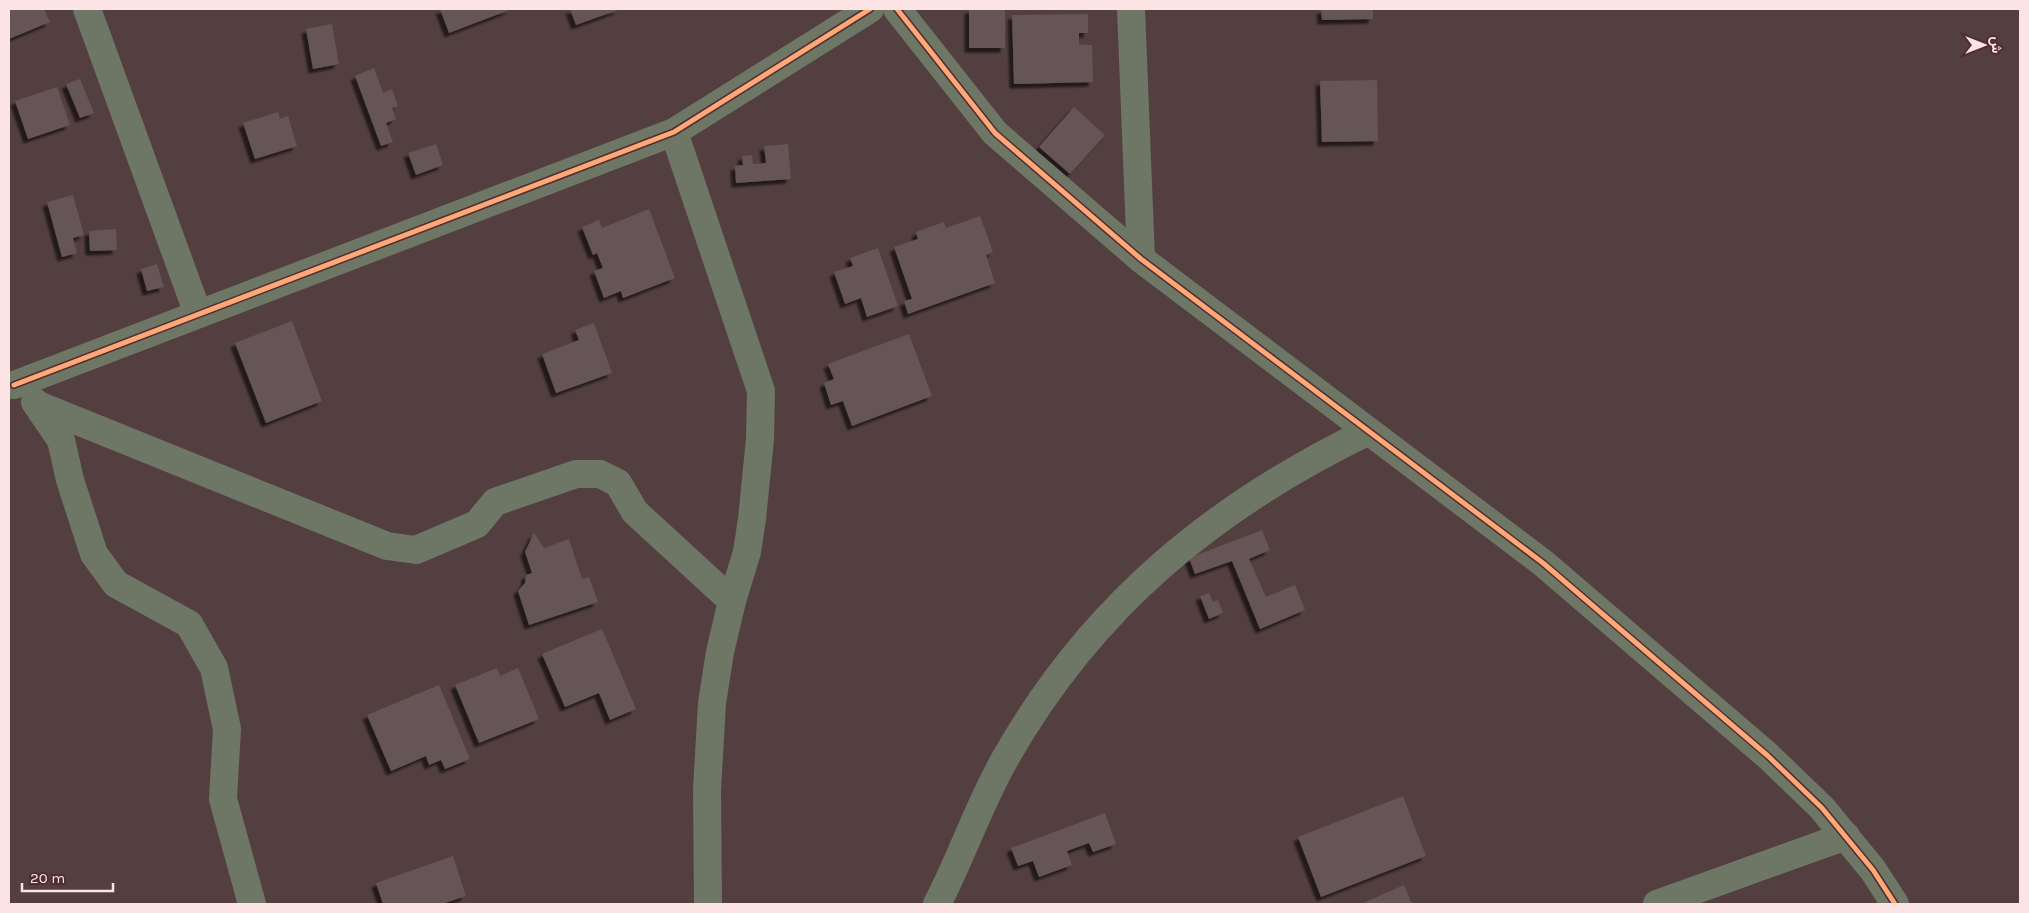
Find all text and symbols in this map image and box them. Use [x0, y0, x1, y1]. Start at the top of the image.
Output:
north arrow [1959, 20, 2009, 70]
text: ش [1988, 37, 2005, 54]
scale bar [22, 860, 114, 892]
text: 20 m [30, 869, 65, 887]

